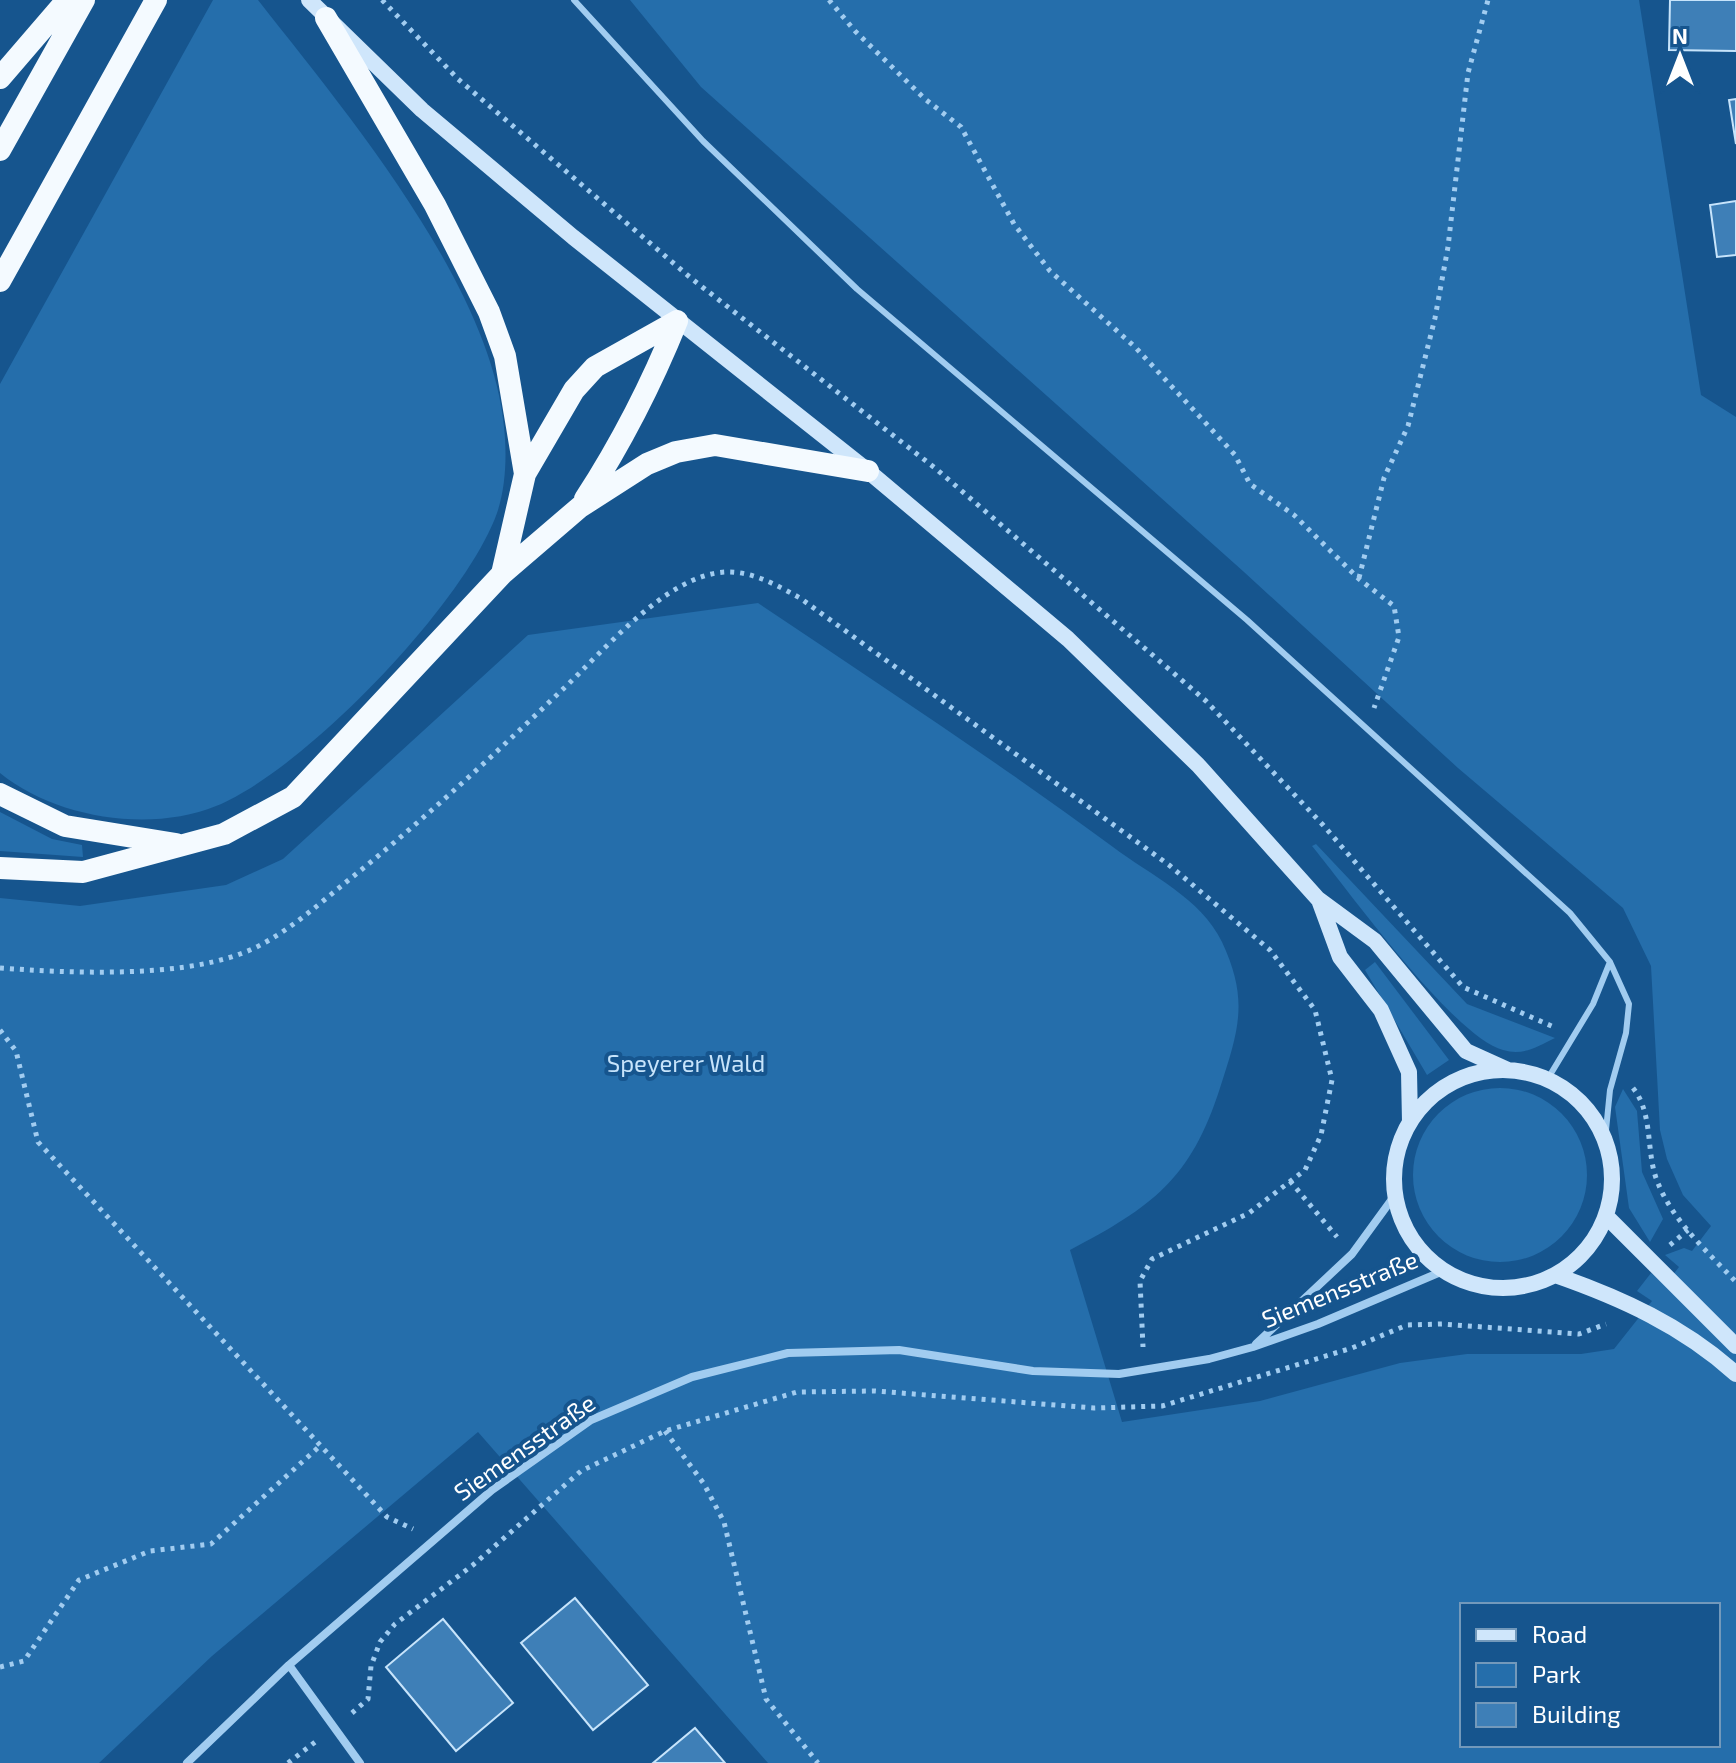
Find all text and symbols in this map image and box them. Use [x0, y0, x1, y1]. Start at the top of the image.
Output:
north arrow [1640, 16, 1720, 96]
text: N [1672, 22, 1688, 48]
park label: Speyerer Wald [607, 1048, 765, 1077]
street label: Siemensstraße [1257, 1244, 1422, 1333]
street label: Siemensstraße [448, 1387, 600, 1506]
legend [1460, 1603, 1720, 1747]
text: Road [1532, 1619, 1587, 1648]
text: Park [1532, 1659, 1581, 1688]
text: Building [1532, 1699, 1621, 1728]

